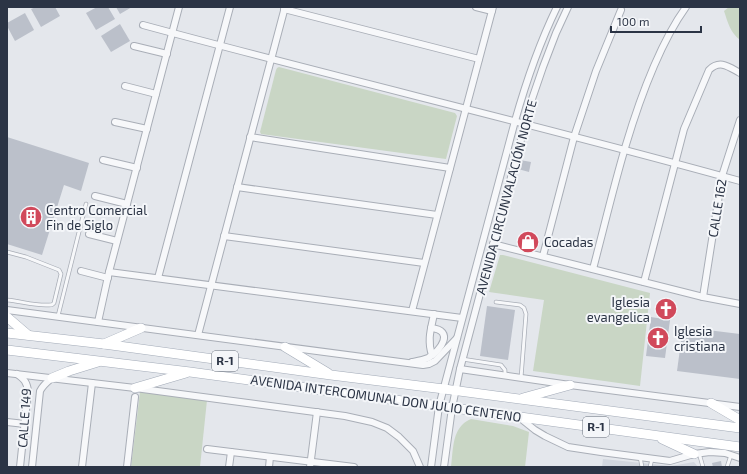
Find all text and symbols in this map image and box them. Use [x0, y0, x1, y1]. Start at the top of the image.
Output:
scale bar [611, 8, 701, 34]
text: 100 m [617, 14, 649, 28]
street label: AVENIDA CIRCUNVALACIÓN NORTE [471, 98, 540, 296]
street label: CALLE 162 [704, 178, 730, 238]
place label: Centro Comercial Fin de Siglo [46, 202, 147, 233]
building icon: Centro Comercial Fin de Siglo [18, 204, 44, 230]
shop icon: Cocadas [515, 229, 541, 255]
place label: Cocadas [544, 234, 593, 250]
place label: Iglesia evangelica [587, 294, 650, 325]
church icon: Iglesia evangelica [653, 296, 679, 322]
place label: Iglesia cristiana [674, 323, 725, 354]
church icon: Iglesia cristiana [645, 325, 671, 351]
road number: R-1 [212, 351, 238, 371]
street label: AVENIDA INTERCOMUNAL DON JULIO CENTENO [250, 371, 522, 425]
street label: CALLE 149 [14, 388, 34, 448]
road number: R-1 [583, 417, 609, 437]

